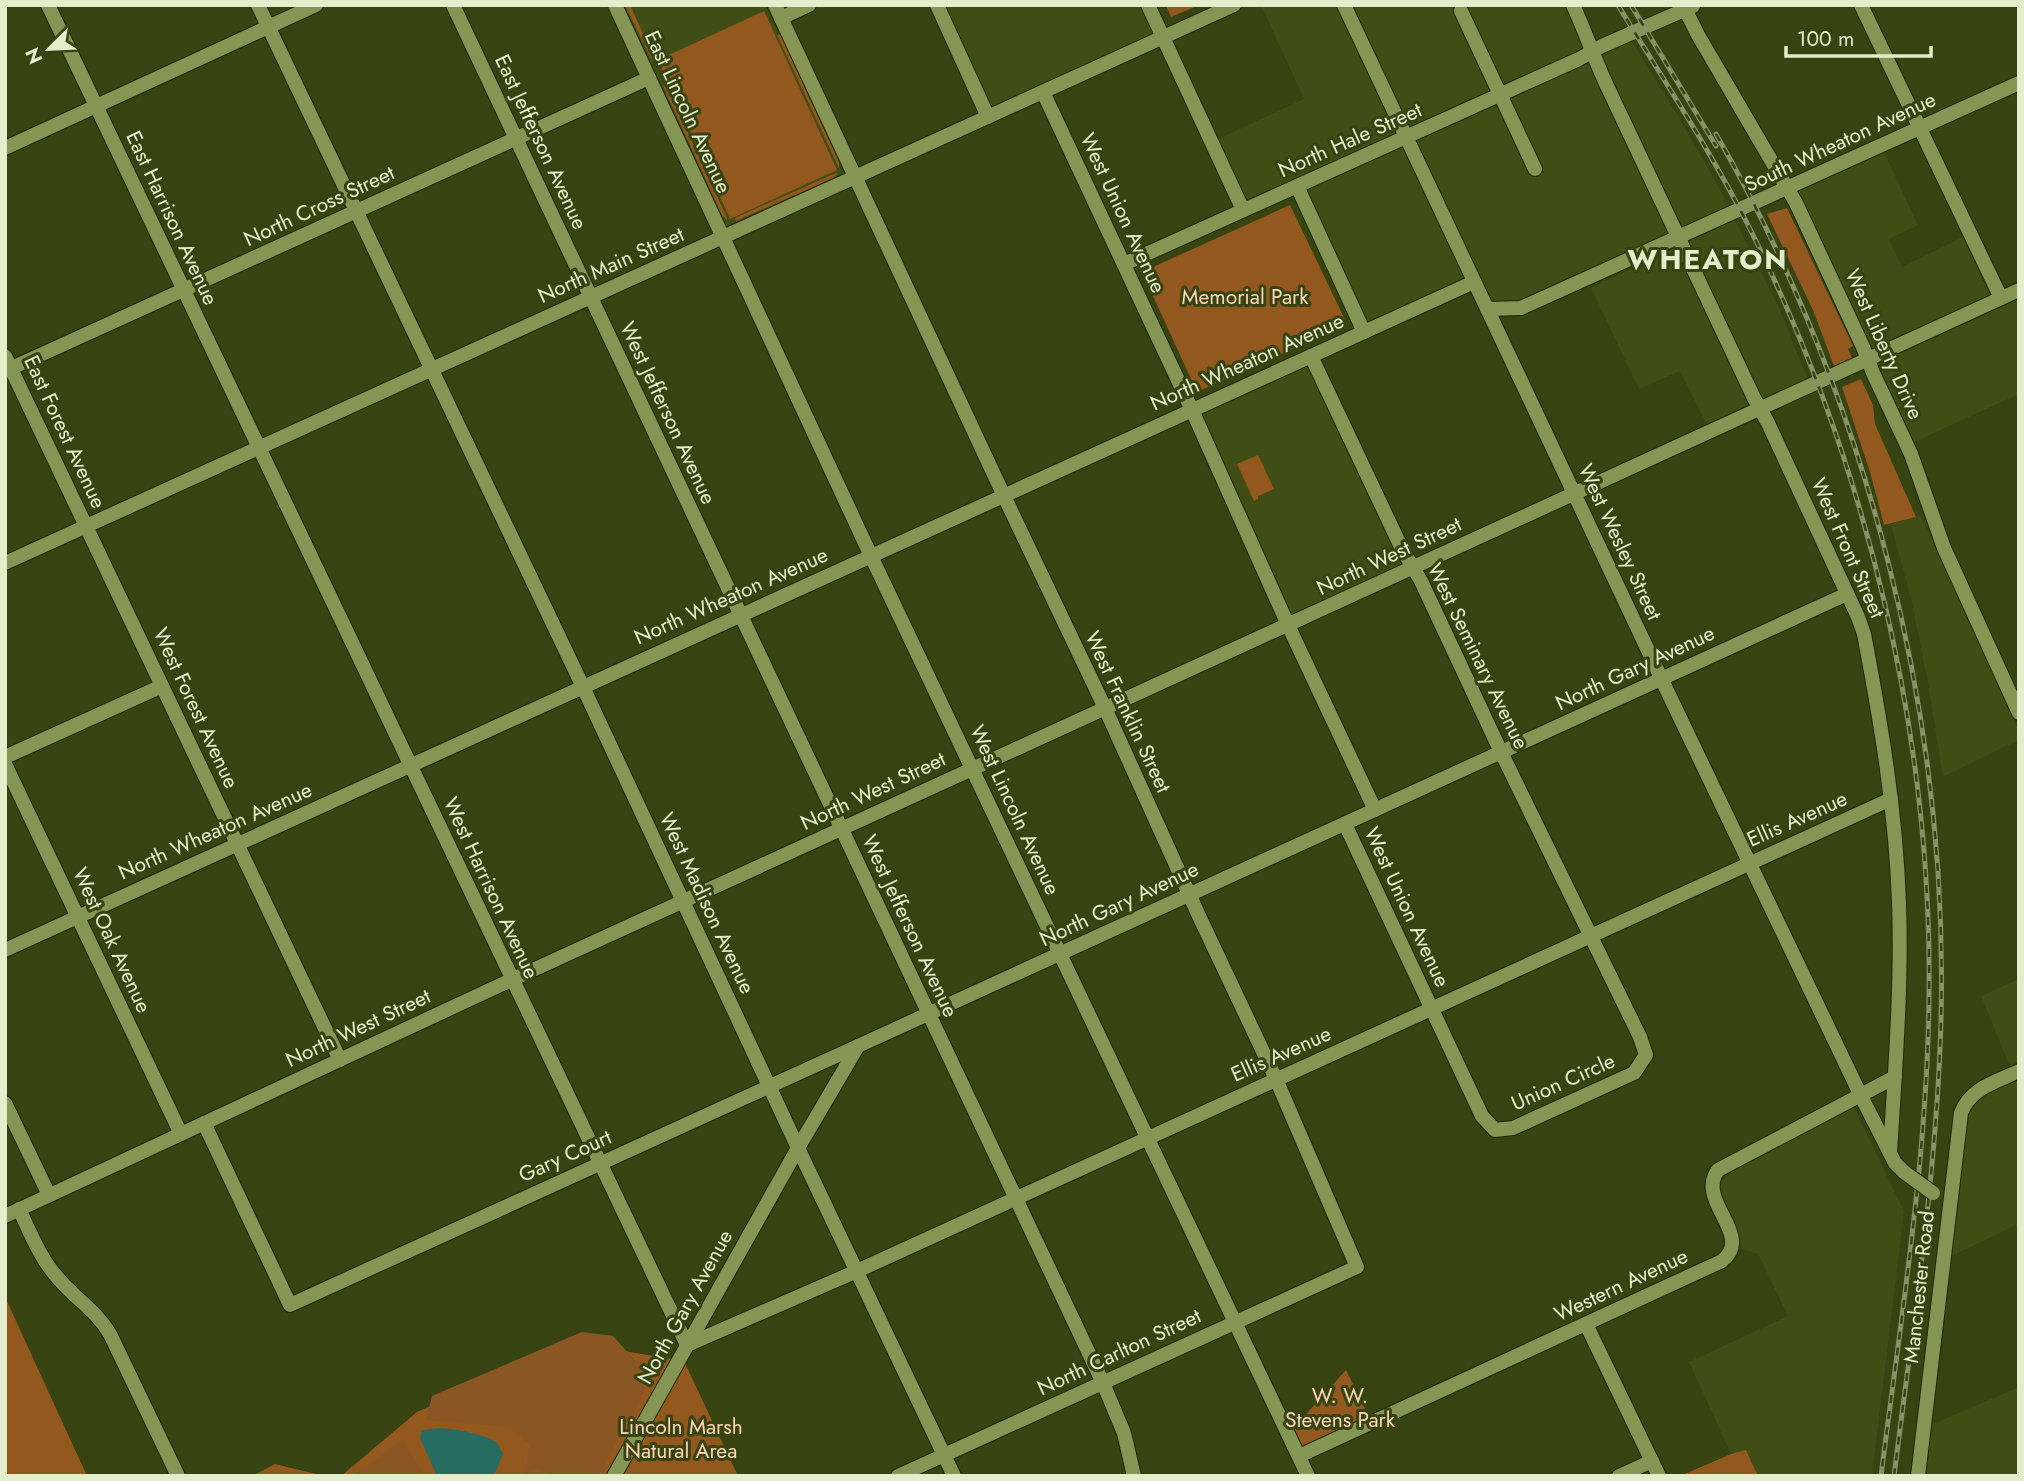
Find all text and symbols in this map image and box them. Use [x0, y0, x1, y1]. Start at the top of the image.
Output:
north arrow [14, 14, 84, 84]
scale bar [1786, 14, 1931, 58]
text: 100 m [1797, 24, 1854, 54]
street label: East Lincoln Avenue [637, 26, 739, 198]
text: N [19, 43, 49, 68]
street label: East Jefferson Avenue [487, 50, 595, 235]
street label: South Wheaton Avenue [1739, 84, 1941, 200]
street label: North Hale Street [1273, 95, 1427, 185]
street label: East Harrison Avenue [118, 126, 226, 310]
street label: West Union Avenue [1073, 128, 1173, 298]
street label: North Cross Street [239, 158, 399, 254]
street label: North Main Street [533, 219, 689, 311]
district label: WHEATON [1628, 239, 1788, 280]
street label: West Liberty Drive [1837, 264, 1931, 424]
park label: Memorial Park [1182, 282, 1309, 312]
street label: North Wheaton Avenue [1145, 306, 1349, 418]
street label: West Jefferson Avenue [613, 317, 724, 509]
street label: East Forest Avenue [16, 351, 114, 514]
street label: West Wesley Street [1571, 459, 1669, 625]
street label: West Front Street [1804, 473, 1892, 623]
street label: North West Street [1311, 509, 1467, 603]
street label: North Wheaton Avenue [629, 540, 833, 652]
street label: West Seminary Avenue [1420, 558, 1536, 754]
street label: North Gary Avenue [1550, 618, 1720, 718]
street label: West Forest Avenue [146, 623, 246, 793]
street label: West Franklin Street [1077, 626, 1179, 798]
street label: West Lincoln Avenue [962, 720, 1068, 900]
street label: North West Street [795, 744, 951, 838]
street label: North Wheaton Avenue [113, 775, 317, 887]
street label: Ellis Avenue [1742, 783, 1852, 854]
street label: West Harrison Avenue [436, 792, 546, 984]
street label: West Madison Avenue [652, 807, 762, 999]
street label: West Union Avenue [1357, 822, 1457, 992]
street label: West Jefferson Avenue [855, 830, 966, 1022]
street label: North Gary Avenue [1034, 854, 1204, 954]
street label: West Oak Avenue [65, 862, 159, 1018]
street label: North West Street [280, 981, 436, 1075]
street label: Ellis Avenue [1226, 1018, 1336, 1089]
street label: Union Circle [1506, 1046, 1620, 1118]
street label: Gary Court [514, 1122, 616, 1190]
street label: Manchester Road [1896, 1209, 1942, 1365]
street label: North Gary Avenue [630, 1224, 740, 1390]
street label: Western Avenue [1549, 1241, 1693, 1329]
street label: North Carlton Street [1032, 1301, 1206, 1403]
park label: W. W. Stevens Park [1285, 1381, 1396, 1435]
park label: Lincoln Marsh Natural Area [619, 1412, 743, 1466]

